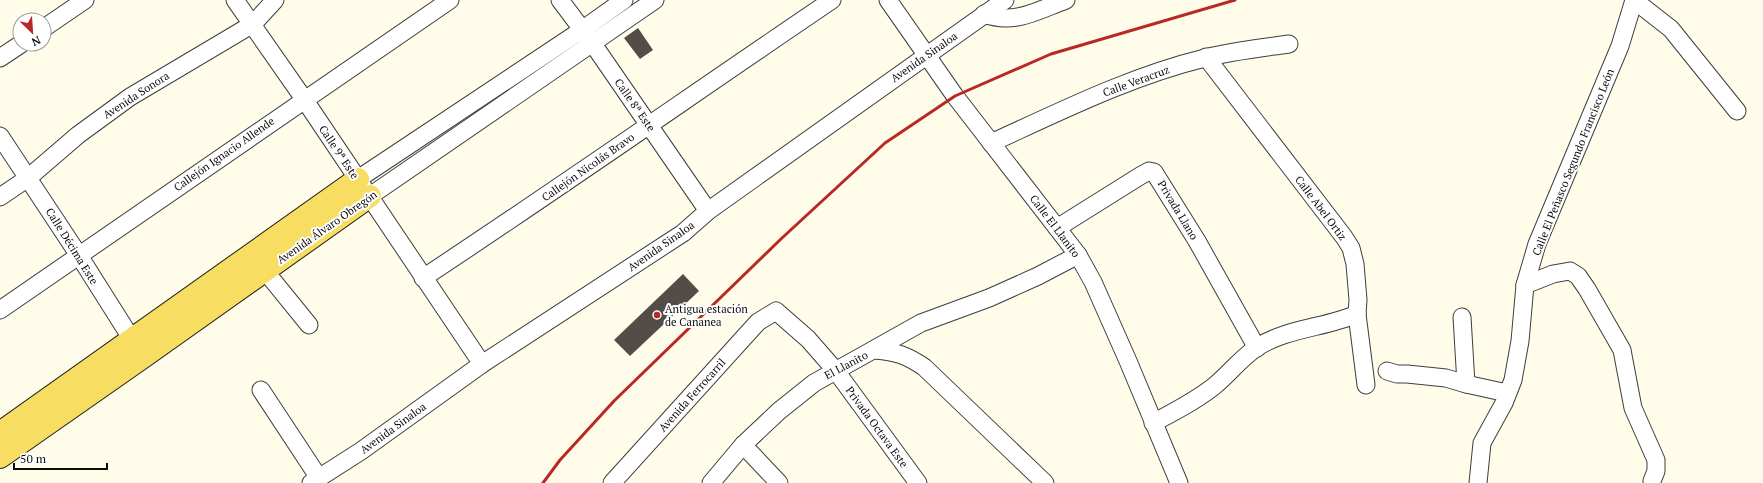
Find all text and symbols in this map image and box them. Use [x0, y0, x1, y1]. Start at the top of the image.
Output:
north arrow [12, 12, 52, 52]
street label: Avenida Sinaloa [888, 29, 960, 85]
text: N [29, 33, 43, 49]
street label: Calle Veracruz [1101, 62, 1171, 100]
street label: Calle El Peñasco Segundo Francisco León [1529, 66, 1617, 258]
street label: Avenida Sonora [100, 68, 172, 122]
street label: Calle 8ª Este [612, 76, 659, 135]
street label: Callejón Ignacio Allende [171, 114, 277, 194]
street label: Calle 9ª Este [316, 123, 362, 182]
street label: Callejón Nicolás Bravo [539, 130, 637, 204]
street label: Calle Abel Ortiz [1292, 173, 1350, 243]
street label: Privada Llano [1155, 178, 1201, 242]
street label: Avenida Álvaro Obregón [274, 187, 380, 267]
street label: Calle El Llanito [1027, 192, 1083, 260]
street label: Calle Décima Este [43, 205, 101, 287]
street label: Avenida Sinaloa [625, 218, 697, 274]
place label: Antigua estación de Cananea [665, 302, 748, 329]
marker: Antigua estación de Cananea [652, 310, 662, 320]
street label: El Llanito [822, 348, 870, 382]
street label: Avenida Ferrocarril [655, 356, 729, 434]
street label: Privada Octava Este [843, 384, 911, 471]
street label: Avenida Sinaloa [357, 399, 429, 457]
scale bar [14, 445, 107, 471]
text: 50 m [20, 451, 47, 466]

